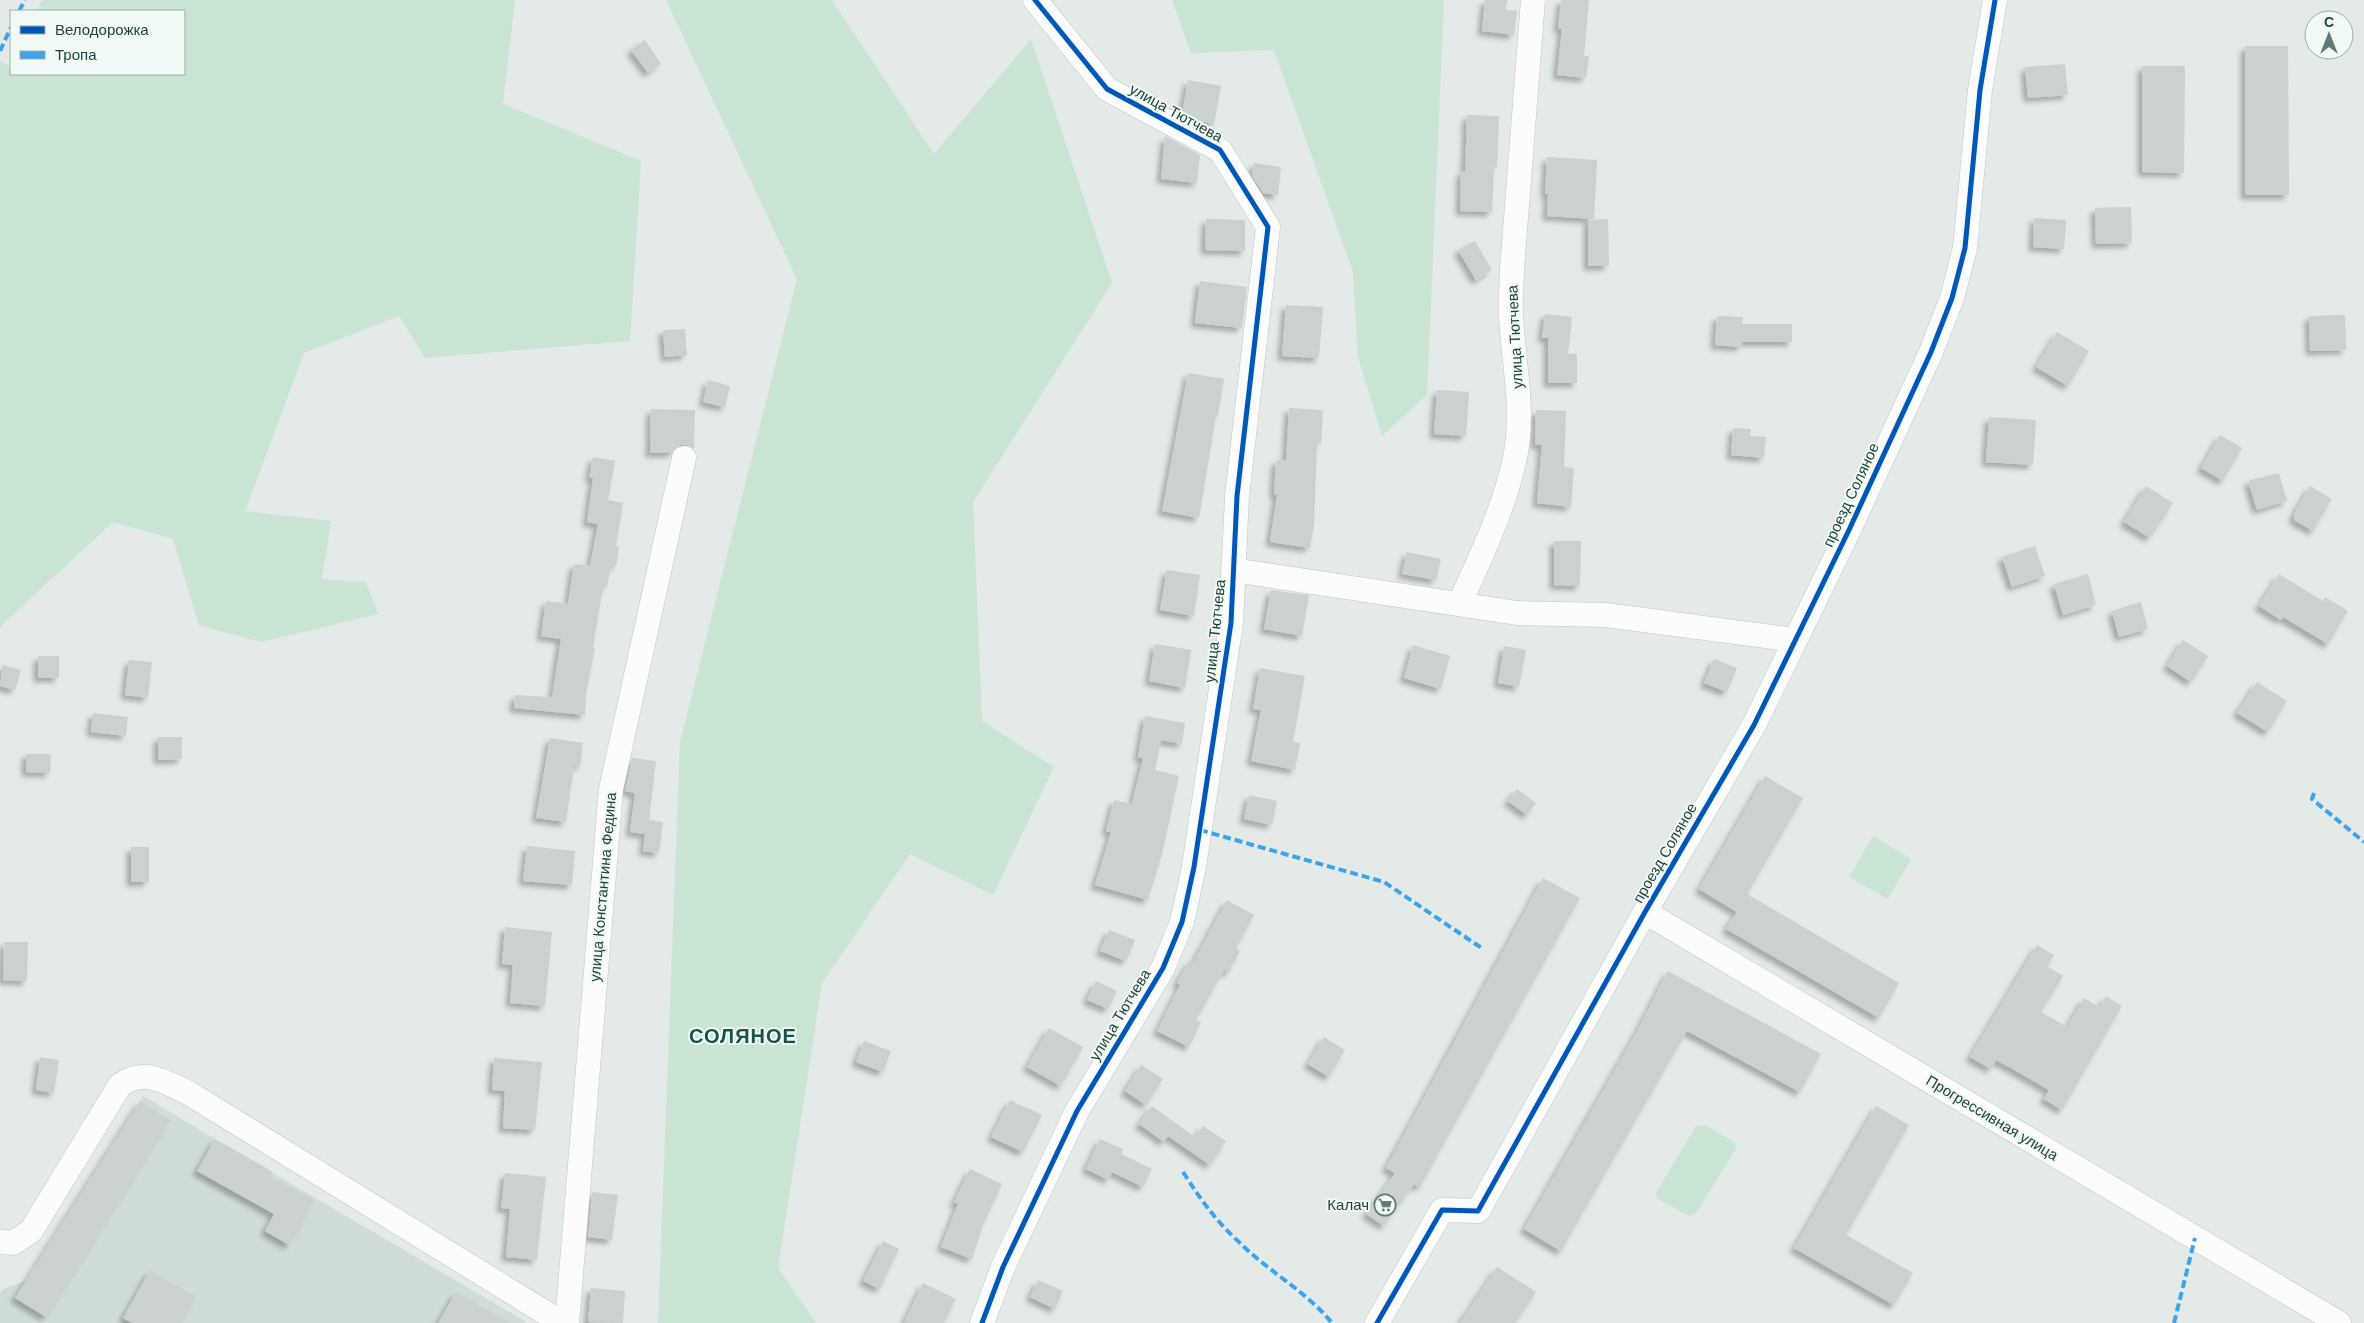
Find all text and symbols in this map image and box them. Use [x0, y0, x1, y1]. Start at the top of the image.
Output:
legend [10, 10, 185, 75]
north arrow [2304, 10, 2354, 60]
text: С [2324, 13, 2334, 31]
text: Велодорожка [55, 20, 149, 40]
text: Тропа [55, 45, 97, 65]
street label: улица Тютчева [1126, 79, 1227, 147]
street label: улица Тютчева [1502, 284, 1528, 389]
street label: проезд Соляное [1818, 440, 1884, 550]
street label: улица Тютчева [1200, 578, 1230, 684]
street label: улица Константина Федина [585, 791, 621, 983]
street label: проезд Соляное [1628, 799, 1702, 907]
street label: улица Тютчева [1085, 965, 1156, 1065]
district label: СОЛЯНОЕ [689, 1023, 797, 1049]
street label: Прогрессивная улица [1922, 1071, 2062, 1166]
supermarket icon: Калач [1373, 1193, 1397, 1217]
place label: Калач [1327, 1195, 1369, 1215]

